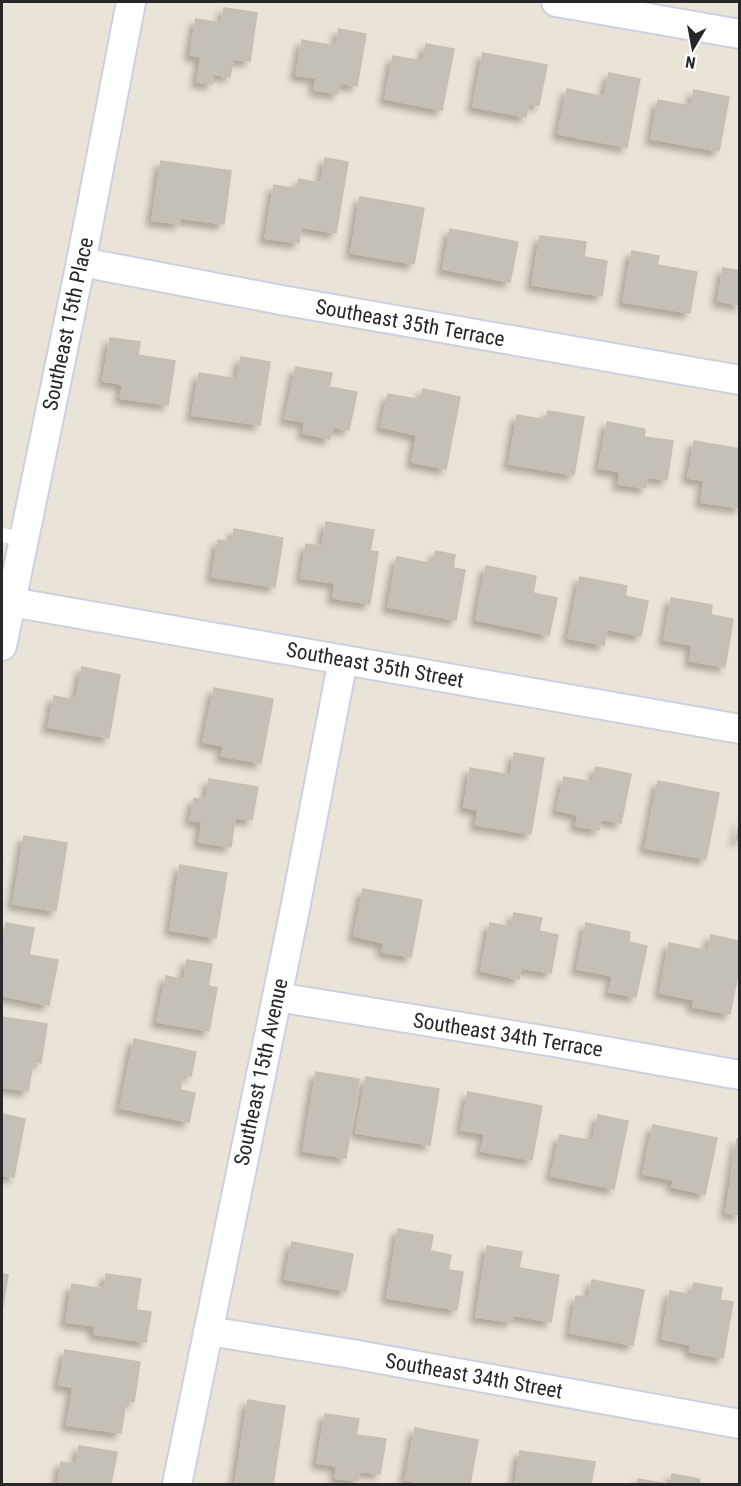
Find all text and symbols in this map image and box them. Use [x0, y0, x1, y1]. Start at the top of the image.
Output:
north arrow [663, 18, 723, 78]
text: N [684, 52, 697, 72]
street label: Southeast 15th Place [38, 235, 98, 413]
street label: Southeast 35th Terrace [314, 295, 507, 351]
street label: Southeast 35th Street [284, 638, 466, 692]
street label: Southeast 15th Avenue [229, 976, 293, 1168]
street label: Southeast 34th Terrace [411, 1008, 605, 1062]
street label: Southeast 34th Street [383, 1349, 565, 1403]

